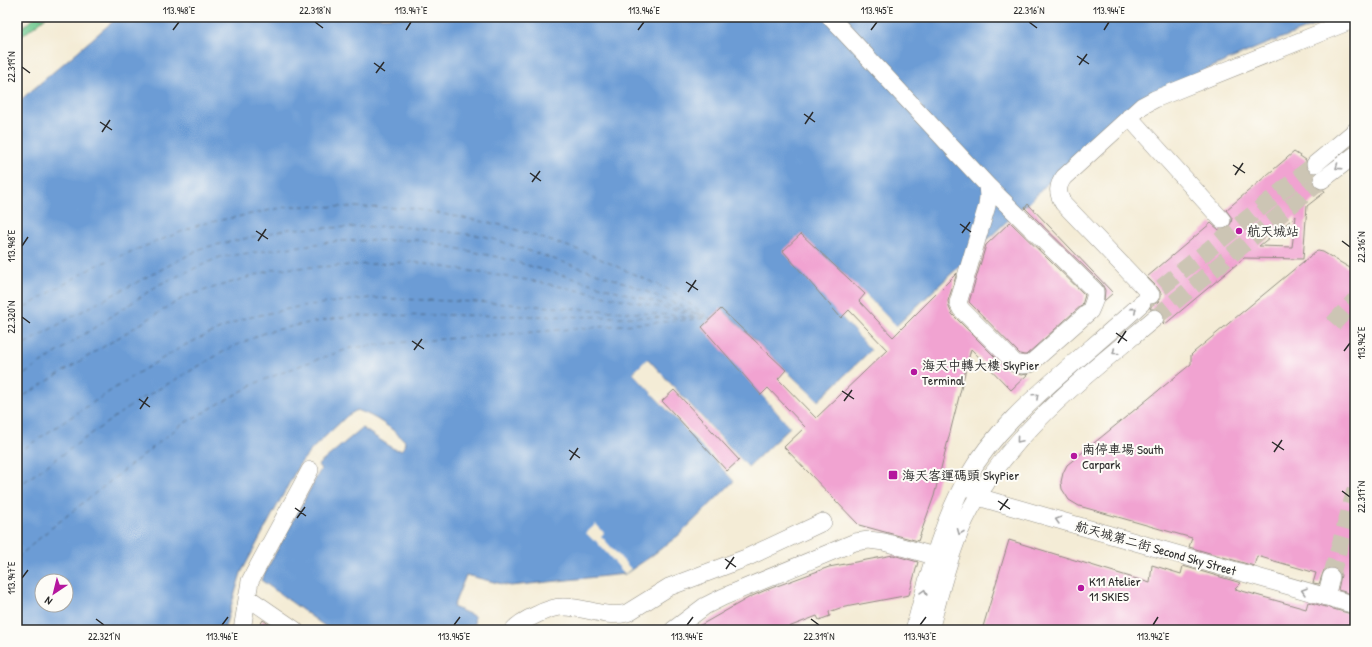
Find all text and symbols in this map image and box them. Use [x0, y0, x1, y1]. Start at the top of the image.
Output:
text: 113.948°E [163, 4, 196, 17]
text: 22.318°N [299, 4, 331, 17]
text: 113.947°E [395, 4, 428, 17]
text: 113.946°E [628, 4, 661, 17]
text: 113.945°E [861, 4, 894, 17]
text: 22.316°N [1013, 4, 1045, 17]
text: 113.944°E [1093, 4, 1125, 17]
text: 22.319°N [5, 52, 18, 82]
one-way arrow [1336, 162, 1343, 169]
place label: 航天城站 [1247, 222, 1299, 240]
marker: 航天城站 [1234, 226, 1244, 236]
text: 113.948°E [5, 229, 18, 262]
text: 22.316°N [1355, 231, 1368, 263]
text: 22.320°N [5, 301, 18, 333]
one-way arrow [1129, 308, 1137, 315]
text: 113.942°E [1355, 326, 1368, 359]
one-way arrow [1112, 347, 1119, 354]
place label: 海天中轉大樓 SkyPier Terminal [922, 356, 1039, 389]
marker: 海天中轉大樓 SkyPier Terminal [909, 367, 919, 377]
one-way arrow [1032, 394, 1039, 401]
one-way arrow [1017, 435, 1024, 443]
place label: 南停車場 South Carpark [1082, 440, 1164, 473]
marker: 南停車場 South Carpark [1069, 451, 1079, 461]
place label: 海天客運碼頭 SkyPier [902, 466, 1019, 484]
marker: 海天客運碼頭 SkyPier [887, 469, 899, 481]
text: 22.317°N [1355, 481, 1368, 513]
one-way arrow [1055, 516, 1062, 525]
street label: 航天城第二街 Second Sky Street [1074, 516, 1239, 580]
one-way arrow [957, 528, 965, 535]
text: 113.947°E [5, 561, 18, 595]
place label: K11 Atelier 11 SKIES [1089, 572, 1141, 605]
north arrow [34, 573, 74, 613]
marker: K11 Atelier 11 SKIES [1076, 583, 1086, 593]
one-way arrow [1301, 587, 1308, 596]
one-way arrow [919, 589, 928, 596]
text: N [42, 594, 55, 609]
text: 22.321°N [88, 630, 120, 643]
text: 113.946°E [206, 630, 239, 643]
text: 113.945°E [438, 630, 471, 643]
text: 113.944°E [671, 630, 703, 643]
text: 22.319°N [804, 630, 834, 643]
text: 113.943°E [904, 630, 937, 643]
text: 113.942°E [1137, 630, 1170, 643]

